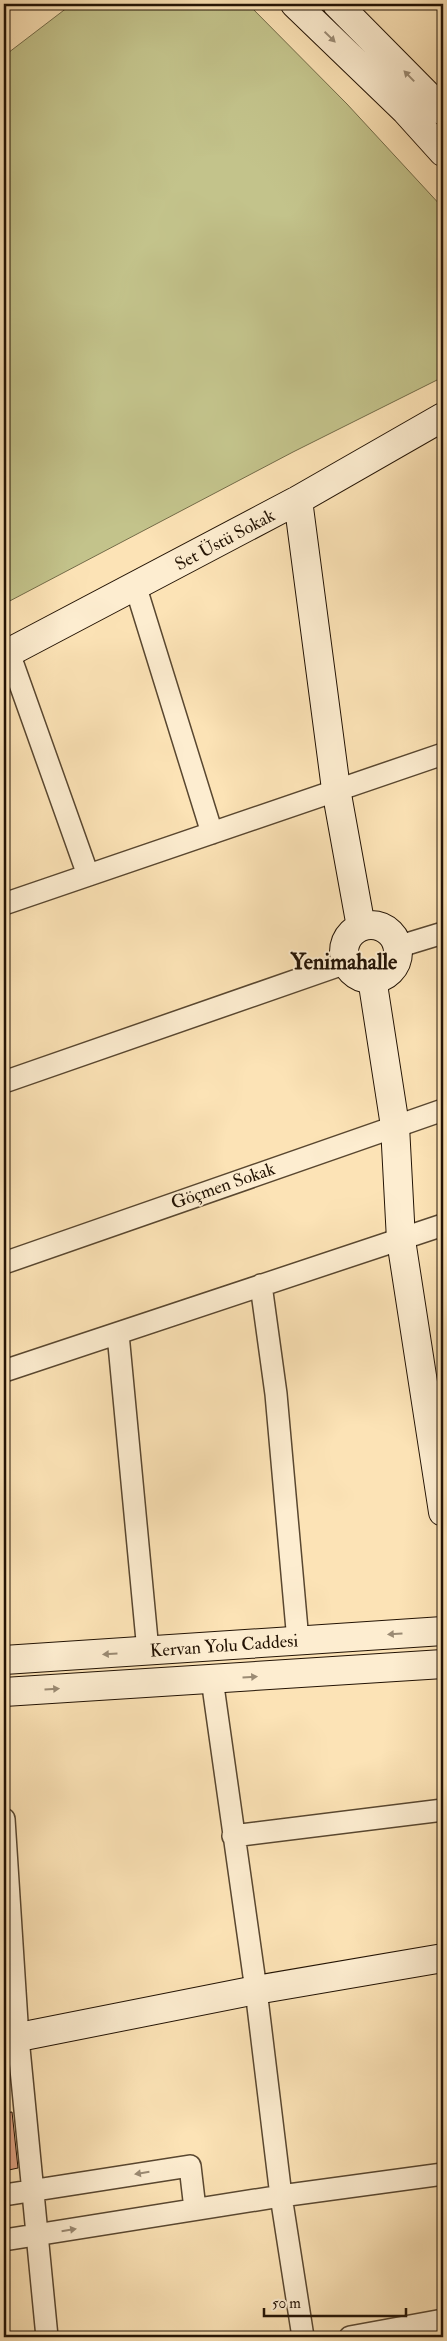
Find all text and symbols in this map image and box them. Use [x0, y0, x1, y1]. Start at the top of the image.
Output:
one-way arrow [324, 31, 336, 43]
one-way arrow [403, 71, 415, 83]
street label: Set Üstü Sokak [171, 504, 279, 576]
district label: Yenimahalle [290, 948, 398, 976]
street label: Göçmen Sokak [168, 1157, 278, 1215]
street label: Kervan Yolu Caddesi [149, 1629, 299, 1663]
one-way arrow [386, 1630, 402, 1638]
one-way arrow [102, 1650, 118, 1658]
one-way arrow [242, 1672, 258, 1680]
one-way arrow [45, 1685, 61, 1693]
one-way arrow [133, 2169, 149, 2177]
one-way arrow [62, 2225, 78, 2233]
scale bar [264, 2286, 407, 2318]
text: 50 m [272, 2294, 301, 2313]

